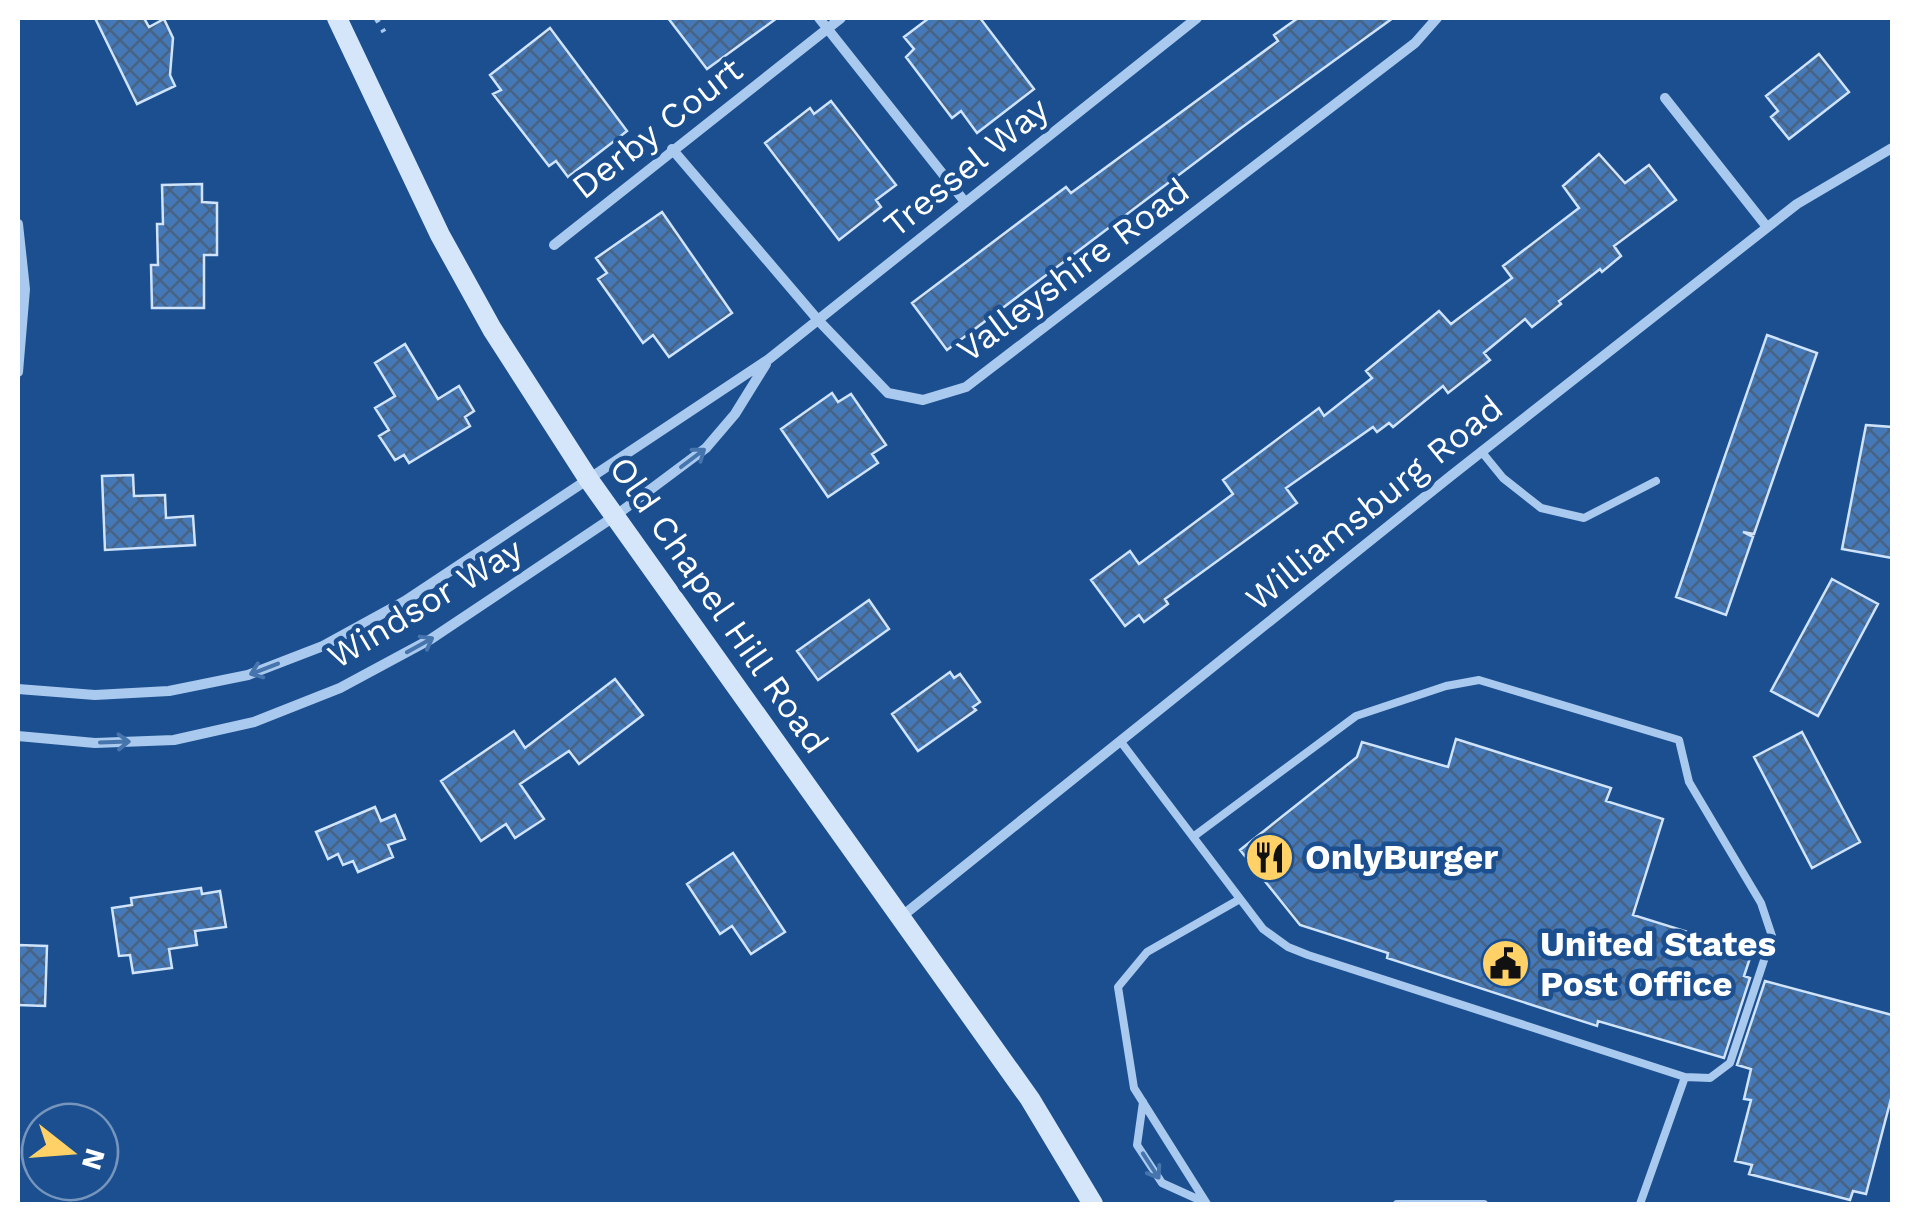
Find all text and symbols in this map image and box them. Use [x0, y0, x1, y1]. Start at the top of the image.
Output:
street label: Derby Court [563, 48, 751, 208]
street label: Tressel Way [875, 88, 1057, 246]
street label: Valleyshire Road [949, 169, 1197, 371]
street label: Williamsburg Road [1237, 387, 1511, 619]
one-way arrow [679, 447, 706, 468]
street label: Old Chapel Hill Road [601, 449, 837, 761]
street label: Windsor Way [320, 528, 530, 678]
one-way arrow [405, 634, 434, 654]
one-way arrow [249, 661, 279, 679]
one-way arrow [98, 733, 130, 752]
restaurant icon: OnlyBurger [1244, 831, 1296, 883]
place label: OnlyBurger [1305, 836, 1498, 878]
place label: United States Post Office [1540, 923, 1776, 1005]
public building icon: United States Post Office [1479, 938, 1531, 990]
north arrow [20, 1102, 120, 1202]
text: N [75, 1144, 112, 1174]
one-way arrow [1140, 1151, 1161, 1180]

